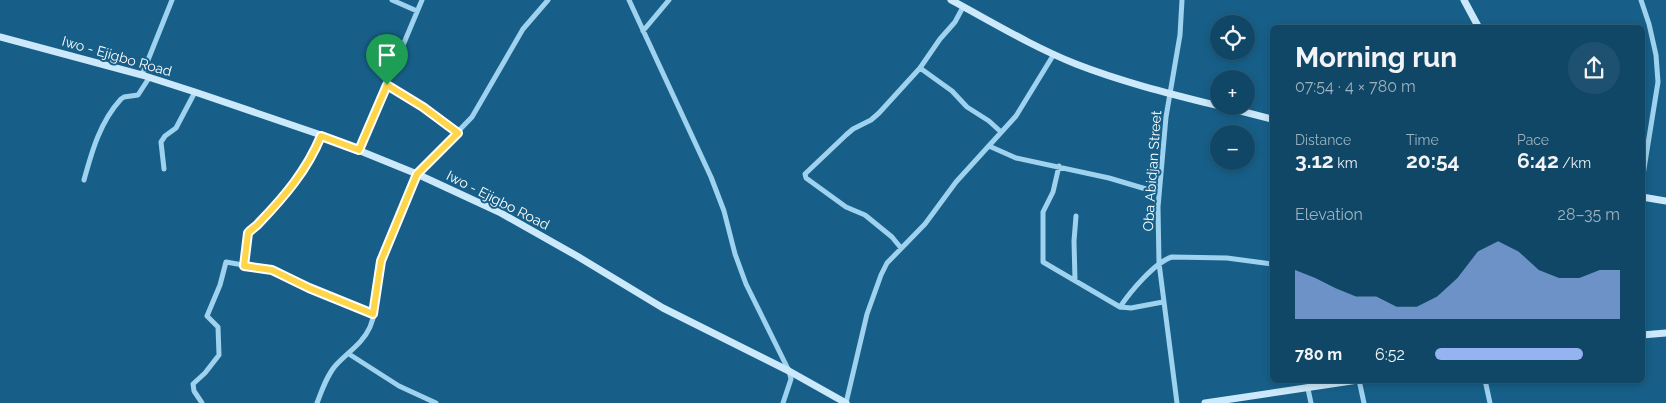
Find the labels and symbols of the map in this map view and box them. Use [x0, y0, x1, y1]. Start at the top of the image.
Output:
street label: Iwo - Ejigbo Road [60, 33, 174, 79]
pin [366, 34, 408, 85]
street label: Oba Abidjan Street [1140, 110, 1164, 232]
street label: Iwo - Ejigbo Road [444, 167, 552, 233]

